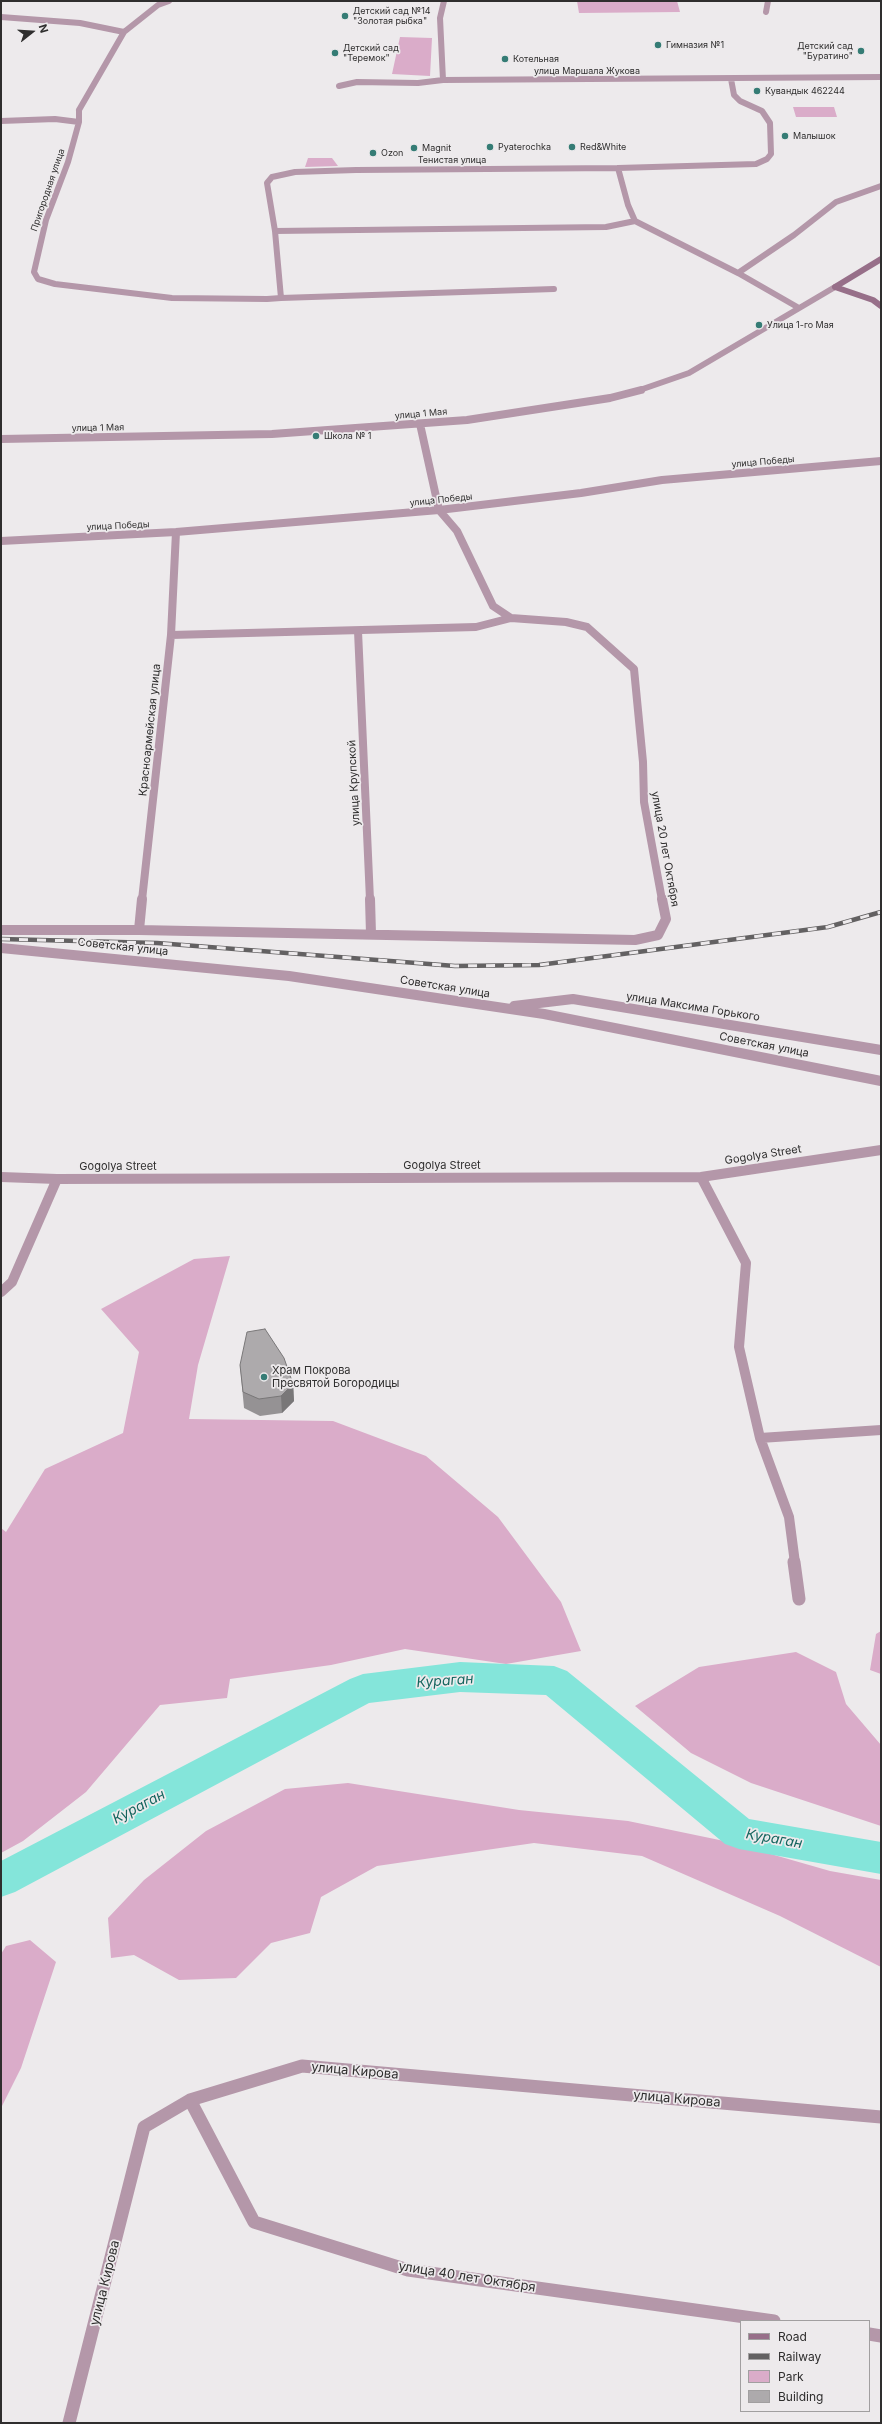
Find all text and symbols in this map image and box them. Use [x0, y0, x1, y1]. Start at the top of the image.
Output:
place label: Детский сад №14 "Золотая рыбка" [353, 6, 431, 27]
marker: Детский сад №14 "Золотая рыбка" [340, 11, 350, 21]
north arrow [12, 12, 52, 52]
text: N [36, 22, 51, 35]
marker: Гимназия №1 [653, 40, 663, 50]
place label: Гимназия №1 [666, 40, 724, 50]
place label: Детский сад "Буратино" [797, 41, 853, 62]
place label: Детский сад "Теремок" [343, 43, 399, 64]
marker: Детский сад "Буратино" [856, 46, 866, 56]
marker: Детский сад "Теремок" [330, 48, 340, 58]
marker: Котельная [500, 54, 510, 64]
place label: Котельная [513, 54, 559, 64]
street label: улица Маршала Жукова [534, 66, 640, 76]
marker: Кувандык 462244 [752, 86, 762, 96]
place label: Кувандык 462244 [765, 86, 845, 96]
marker: Малышок [780, 131, 790, 141]
place label: Малышок [793, 131, 836, 141]
marker: Pyaterochka [485, 142, 495, 152]
place label: Pyaterochka [498, 142, 551, 152]
marker: Red&White [567, 142, 577, 152]
place label: Red&White [580, 142, 626, 152]
marker: Magnit [409, 143, 419, 153]
place label: Magnit [422, 143, 451, 153]
street label: Пригородная улица [29, 147, 67, 233]
marker: Ozon [368, 148, 378, 158]
place label: Ozon [381, 148, 403, 158]
street label: Тенистая улица [418, 155, 486, 165]
marker: Улица 1-го Мая [754, 320, 764, 330]
place label: Улица 1-го Мая [767, 320, 834, 330]
street label: улица 1 Мая [394, 406, 448, 422]
street label: улица 1 Мая [72, 422, 124, 434]
marker: Школа № 1 [311, 431, 321, 441]
place label: Школа № 1 [324, 431, 371, 441]
street label: улица Победы [731, 454, 795, 470]
street label: улица Победы [409, 491, 473, 509]
street label: улица Победы [86, 519, 150, 533]
street label: Красноармейская улица [136, 663, 164, 797]
street label: улица Крупской [345, 740, 363, 826]
street label: улица 20 лет Октября [648, 790, 682, 908]
street label: Советская улица [77, 936, 169, 958]
street label: Советская улица [399, 973, 491, 1001]
street label: улица Максима Горького [625, 990, 761, 1024]
street label: Советская улица [718, 1030, 810, 1060]
street label: Gogolya Street [724, 1142, 802, 1168]
street label: Gogolya Street [403, 1159, 481, 1173]
street label: Gogolya Street [79, 1160, 157, 1174]
place label: Храм Покрова Пресвятой Богородицы [272, 1364, 399, 1390]
marker: Храм Покрова Пресвятой Богородицы [259, 1372, 269, 1382]
water label: Кураган [416, 1671, 474, 1691]
water label: Кураган [110, 1786, 168, 1828]
water label: Кураган [744, 1826, 804, 1852]
street label: улица Кирова [311, 2059, 399, 2083]
street label: улица Кирова [633, 2087, 721, 2111]
street label: улица Кирова [87, 2239, 123, 2327]
street label: улица 40 лет Октября [397, 2258, 537, 2296]
legend [740, 2320, 870, 2412]
text: Road [778, 2329, 807, 2344]
text: Railway [778, 2349, 821, 2364]
text: Park [778, 2369, 804, 2384]
text: Building [778, 2389, 823, 2404]

